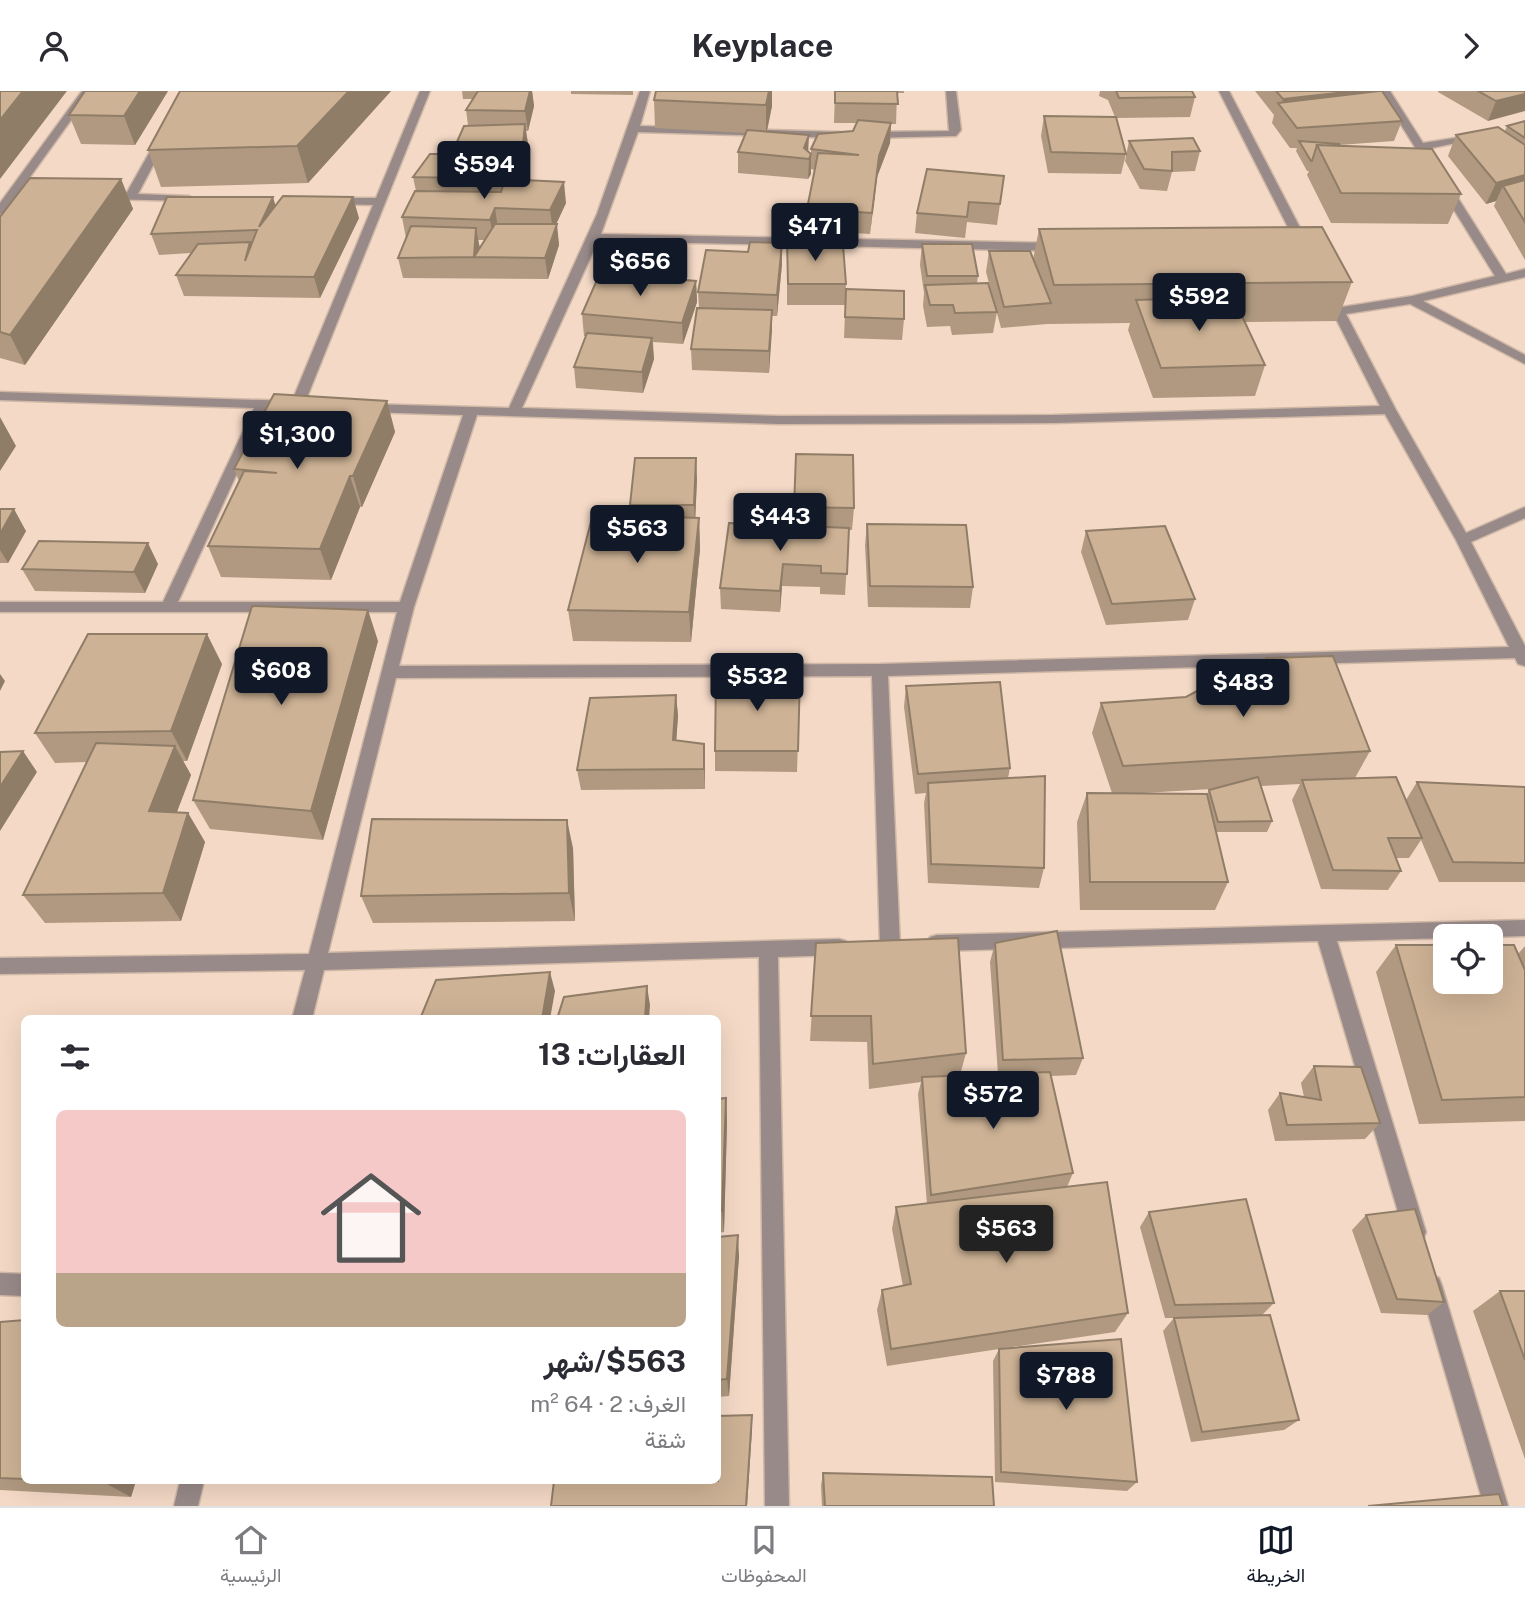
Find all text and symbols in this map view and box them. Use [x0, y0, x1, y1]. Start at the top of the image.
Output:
icon: person [35, 27, 73, 65]
text: Keyplace [692, 27, 833, 64]
icon: forward [1452, 27, 1490, 65]
pin: $594 [443, 141, 525, 201]
text: $594 [453, 150, 515, 177]
pin: $471 [774, 204, 856, 263]
text: $471 [787, 212, 843, 239]
pin: $656 [599, 239, 681, 298]
text: $656 [609, 247, 671, 274]
pin: $592 [1158, 273, 1240, 333]
text: $592 [1169, 282, 1229, 309]
pin: $1,300 [240, 411, 354, 471]
text: $1,300 [259, 420, 335, 447]
pin: $443 [739, 493, 821, 553]
text: $443 [749, 502, 811, 529]
pin: $563 [596, 505, 678, 565]
text: $563 [606, 514, 668, 541]
pin: $608 [240, 647, 322, 707]
pin: $532 [716, 653, 798, 713]
text: $608 [251, 656, 311, 683]
pin: $483 [1202, 659, 1284, 719]
text: $532 [726, 662, 788, 689]
text: $483 [1212, 668, 1274, 695]
map controls [1433, 924, 1503, 994]
button: locate [1433, 924, 1503, 994]
text: العقارات: 13 [538, 1036, 686, 1072]
icon: filters [56, 1038, 94, 1076]
pin: $572 [952, 1072, 1034, 1131]
text: $572 [963, 1080, 1023, 1107]
icon: home [308, 1155, 434, 1281]
pin: $563 [965, 1205, 1047, 1265]
text: $563 [975, 1214, 1037, 1241]
text: $563/شهر [543, 1343, 686, 1379]
pin: $788 [1025, 1353, 1107, 1412]
text: $788 [1036, 1361, 1096, 1388]
text: الغرف: 2 · 64 m² [530, 1390, 686, 1417]
text: شقة [644, 1426, 686, 1453]
tab: الرئيسية [220, 1521, 281, 1592]
tab: المحفوظات [721, 1521, 807, 1592]
tab: الخريطة [1246, 1521, 1305, 1592]

